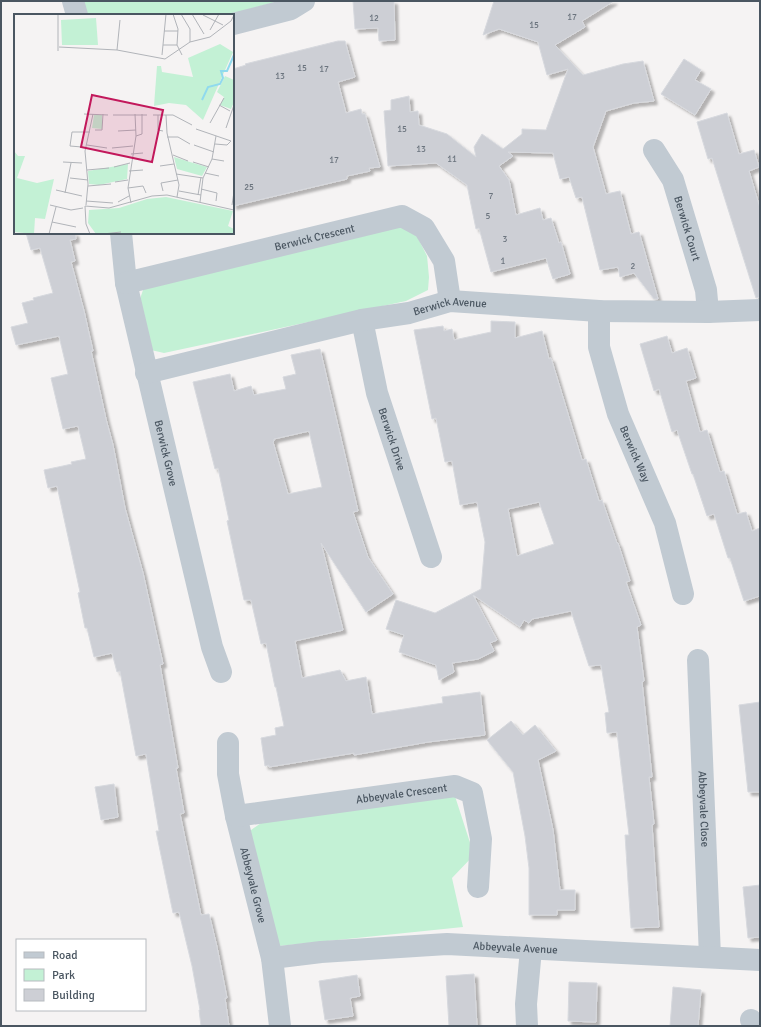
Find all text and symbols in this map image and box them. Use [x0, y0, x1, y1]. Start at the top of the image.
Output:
house number: 17 [567, 12, 577, 23]
house number: 12 [369, 13, 379, 24]
inset map [14, 14, 234, 234]
house number: 15 [529, 20, 539, 31]
house number: 15 [297, 63, 307, 74]
house number: 17 [319, 64, 329, 75]
house number: 13 [275, 71, 285, 82]
house number: 15 [397, 124, 407, 135]
house number: 13 [416, 144, 426, 155]
house number: 11 [447, 154, 457, 165]
house number: 17 [329, 155, 339, 166]
house number: 25 [244, 182, 254, 193]
house number: 7 [489, 191, 494, 202]
street label: Berwick Court [672, 194, 703, 263]
house number: 5 [486, 211, 491, 222]
street label: Berwick Crescent [273, 221, 356, 253]
house number: 3 [503, 234, 508, 245]
house number: 1 [501, 256, 506, 267]
house number: 2 [631, 261, 636, 272]
street label: Berwick Avenue [411, 295, 487, 318]
street label: Berwick Drive [376, 406, 409, 472]
street label: Berwick Grove [152, 419, 180, 487]
street label: Berwick Way [617, 424, 653, 485]
street label: Abbeyvale Close [696, 770, 712, 847]
street label: Abbeyvale Crescent [355, 781, 448, 806]
street label: Abbeyvale Grove [238, 846, 269, 924]
legend [16, 939, 146, 1011]
street label: Abbeyvale Avenue [473, 939, 558, 956]
text: Road [52, 948, 78, 963]
text: Park [52, 968, 75, 983]
text: Building [52, 988, 95, 1003]

